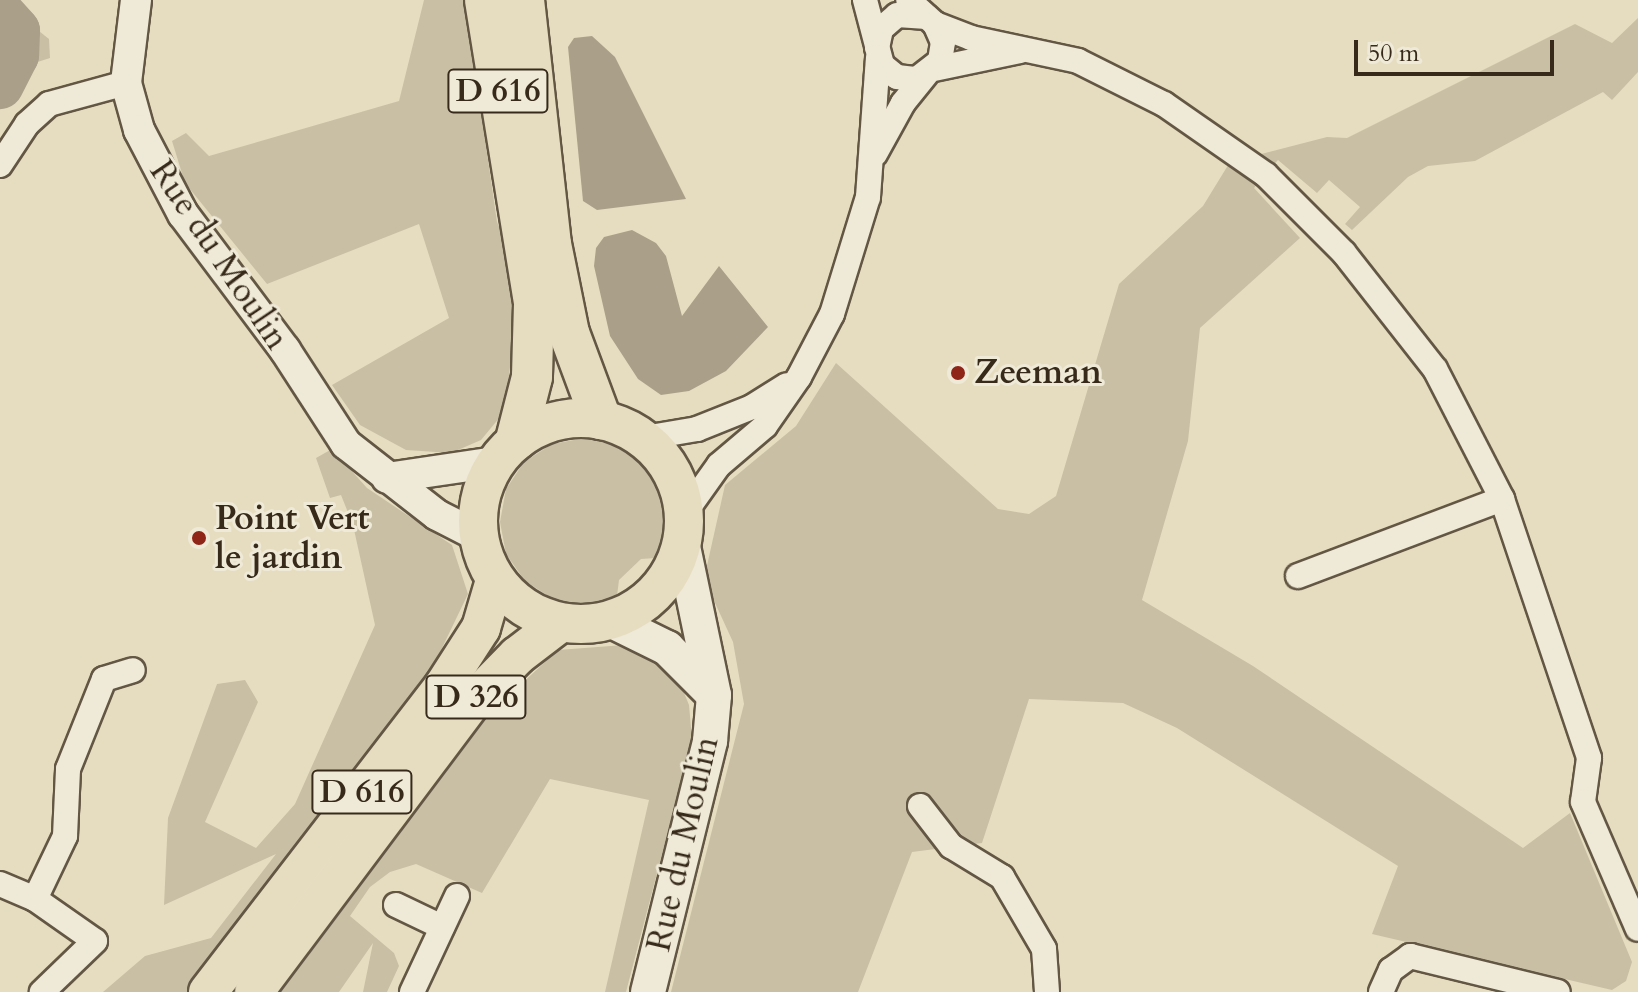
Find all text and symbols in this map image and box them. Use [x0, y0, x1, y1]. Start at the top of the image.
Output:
scale bar [1358, 24, 1558, 74]
text: 50 m [1368, 37, 1419, 70]
road number: D 616 [446, 63, 550, 119]
street label: Rue du Moulin [141, 153, 297, 357]
place label: Zeeman [974, 353, 1102, 393]
marker: Zeeman [949, 364, 967, 382]
place label: Point Vert le jardin [215, 498, 369, 578]
marker: Point Vert le jardin [190, 529, 208, 547]
road number: D 326 [424, 669, 528, 725]
street label: Rue du Moulin [638, 733, 728, 955]
road number: D 616 [310, 764, 414, 820]

